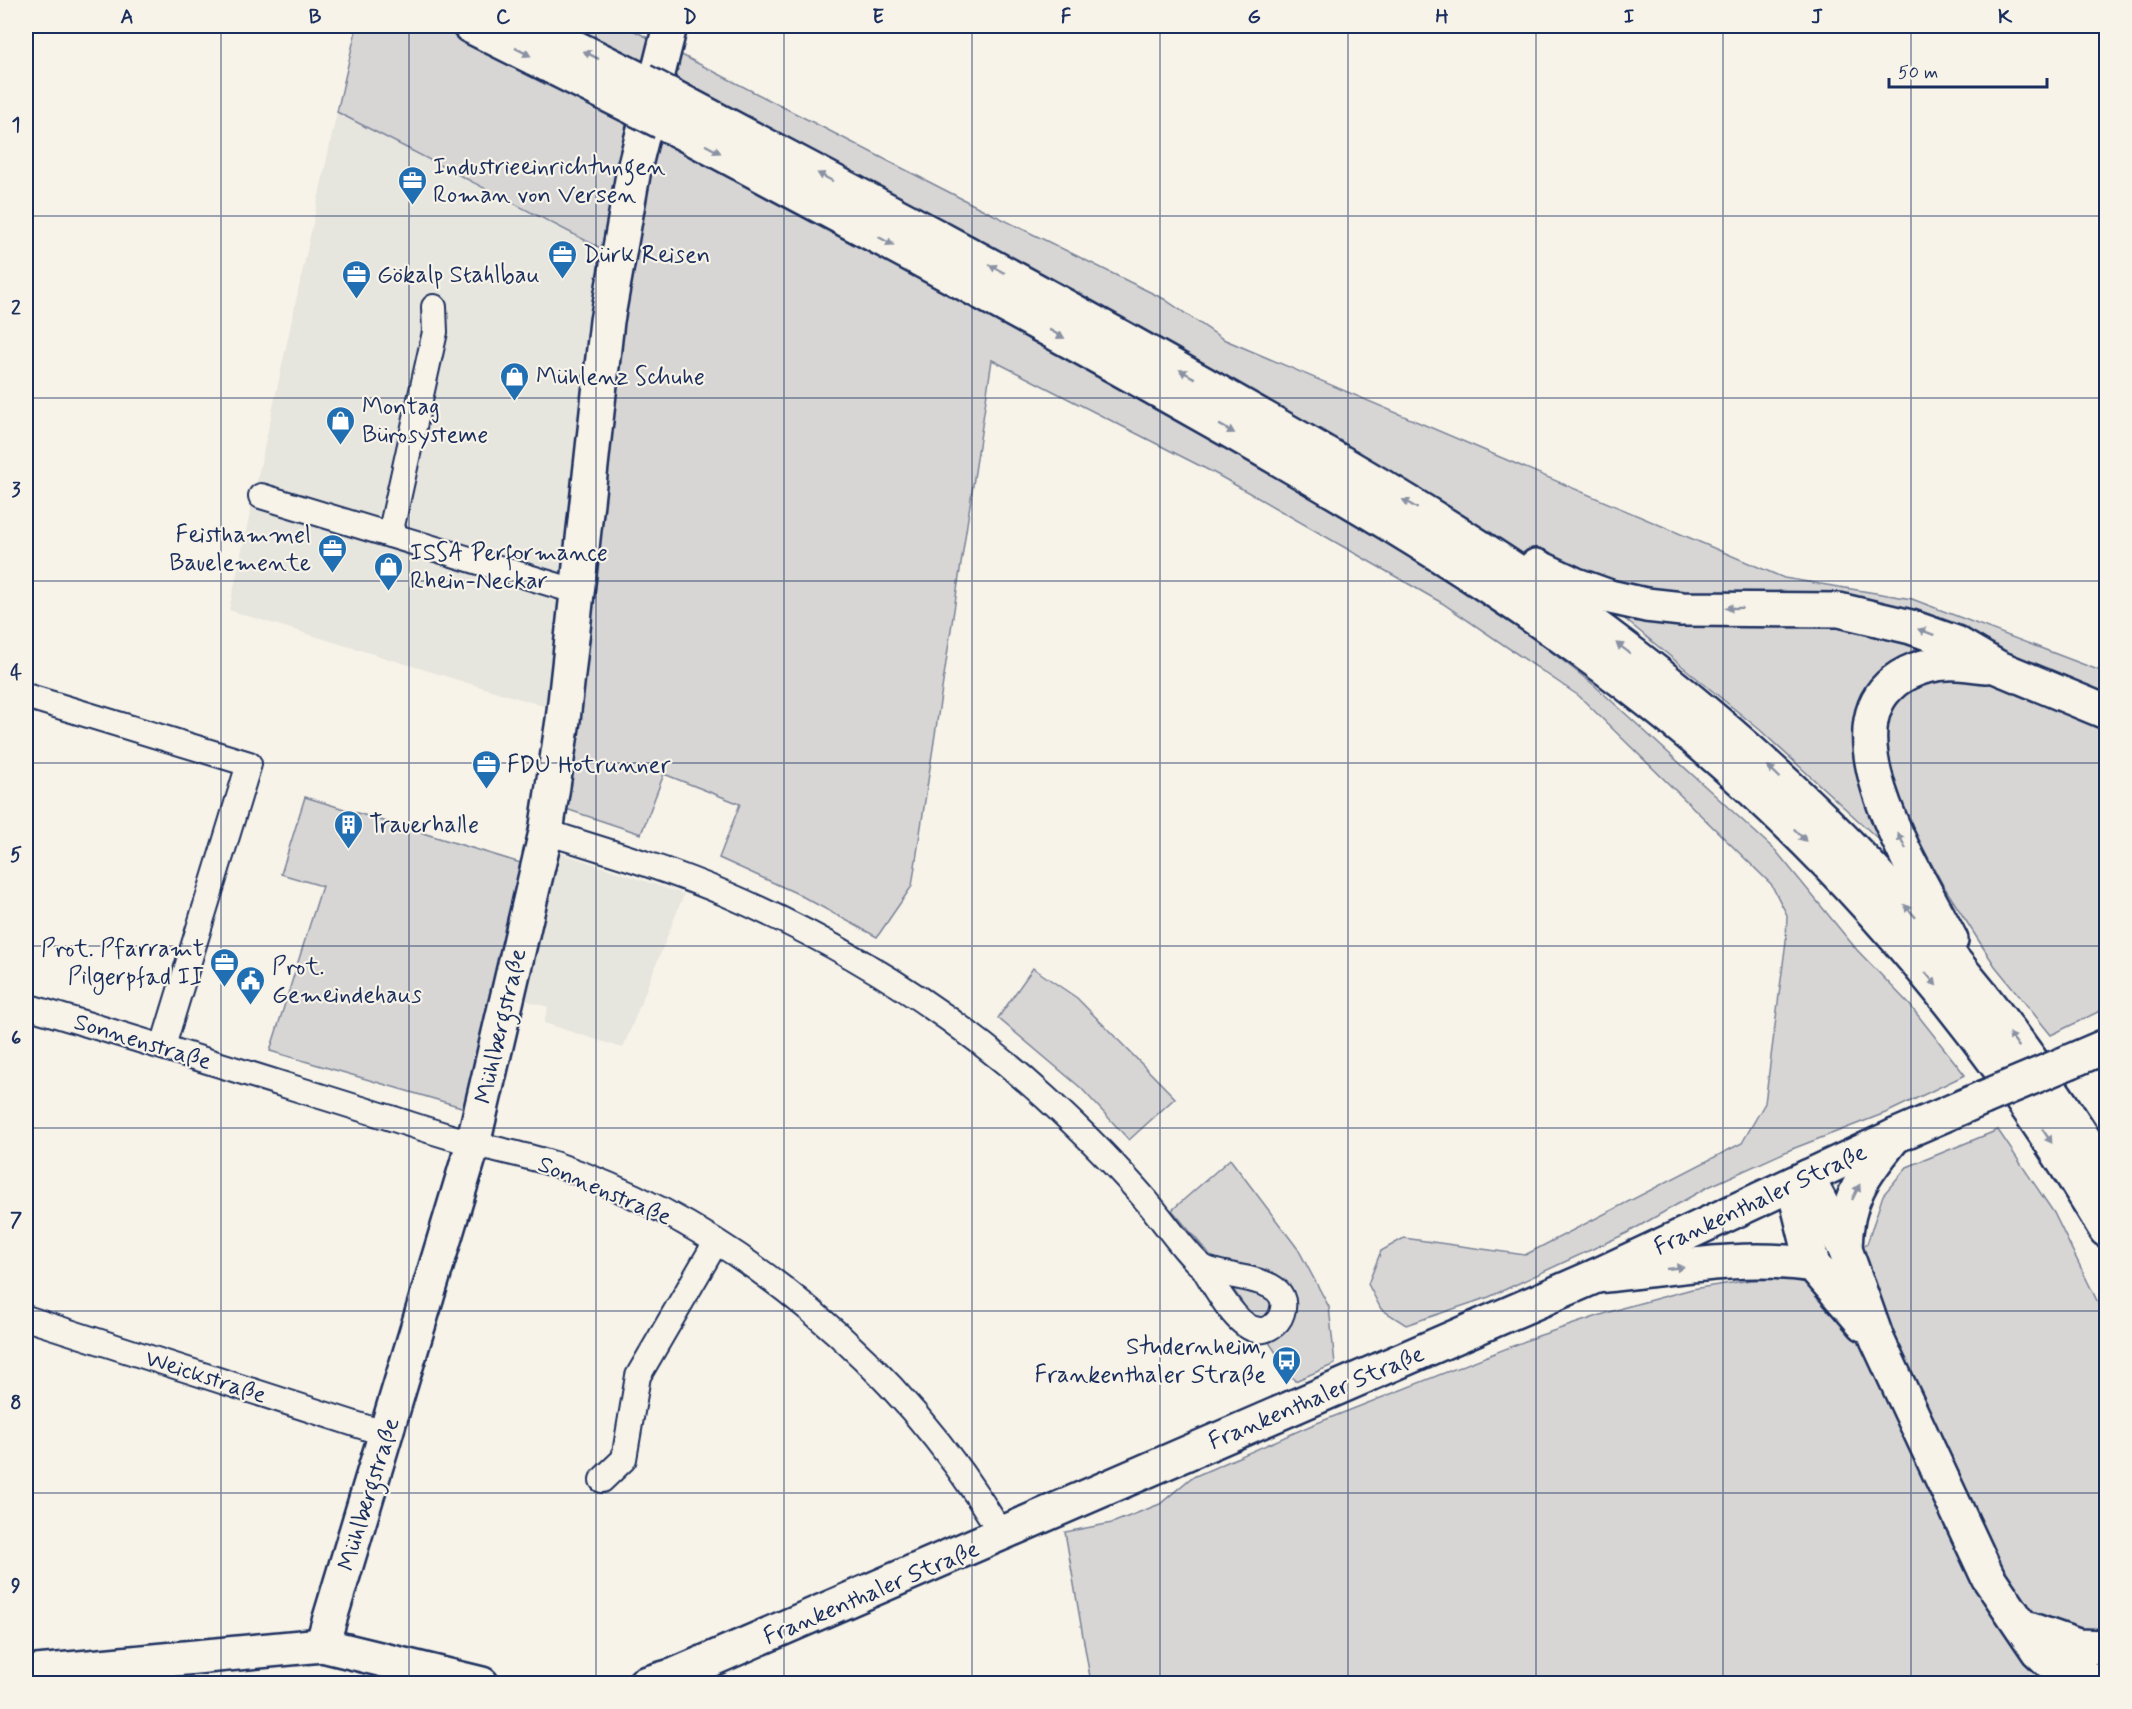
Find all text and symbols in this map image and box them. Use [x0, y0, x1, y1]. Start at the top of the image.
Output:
text: A [120, 4, 134, 31]
text: B [309, 4, 322, 31]
text: C [496, 4, 511, 31]
text: D [683, 4, 697, 31]
text: E [872, 4, 884, 31]
text: F [1061, 4, 1072, 31]
text: G [1247, 4, 1261, 31]
text: H [1435, 4, 1449, 31]
text: I [1624, 4, 1634, 31]
text: J [1811, 4, 1823, 31]
text: K [1998, 4, 2013, 31]
one-way arrow [514, 47, 531, 56]
one-way arrow [582, 50, 599, 60]
scale bar [1889, 51, 2046, 89]
text: 50 m [1898, 61, 1938, 85]
text: 1 [12, 112, 20, 139]
one-way arrow [705, 144, 722, 154]
place label: Industrieeinrichtungen Roman von Versen [433, 152, 666, 211]
office icon: Industrieeinrichtungen Roman von Versen [396, 164, 428, 206]
one-way arrow [816, 172, 833, 182]
one-way arrow [877, 236, 894, 246]
office icon: Dürk Reisen [546, 238, 578, 280]
place label: Dürk Reisen [583, 240, 710, 271]
office icon: Gökalp Stahlbau [340, 258, 372, 300]
place label: Gökalp Stahlbau [377, 260, 540, 291]
one-way arrow [988, 264, 1005, 274]
text: 2 [11, 295, 21, 322]
one-way arrow [1049, 329, 1066, 339]
shop icon: Mühlenz Schuhe [499, 360, 531, 402]
place label: Mühlenz Schuhe [536, 362, 705, 393]
one-way arrow [1178, 369, 1195, 379]
place label: Montag Bürosysteme [362, 392, 488, 451]
shop icon: Montag Bürosysteme [325, 404, 357, 446]
one-way arrow [1219, 424, 1236, 434]
text: 3 [11, 477, 21, 504]
one-way arrow [1402, 498, 1418, 509]
place label: Feisthammel Bauelemente [169, 520, 311, 579]
office icon: Feisthammel Bauelemente [316, 532, 348, 574]
place label: ISSA Performance Rhein-Neckar [410, 538, 608, 597]
shop icon: ISSA Performance Rhein-Neckar [373, 550, 405, 592]
one-way arrow [1724, 603, 1743, 613]
one-way arrow [1917, 627, 1935, 637]
one-way arrow [1615, 642, 1631, 654]
text: 4 [10, 660, 22, 687]
office icon: FDU Hotrunner [470, 748, 502, 790]
place label: FDU Hotrunner [507, 750, 670, 781]
one-way arrow [1766, 765, 1781, 779]
building icon: Trauerhalle [332, 808, 364, 850]
place label: Trauerhalle [369, 810, 479, 841]
one-way arrow [1793, 828, 1807, 843]
one-way arrow [1897, 833, 1906, 850]
text: 5 [10, 842, 22, 869]
one-way arrow [1903, 904, 1917, 919]
place label: Prot. Pfarramt Pilgerpfad II [41, 934, 204, 995]
street label: Mühlbergstraße [469, 945, 537, 1108]
office icon: Prot. Pfarramt Pilgerpfad II [209, 946, 241, 988]
place label: Prot. Gemeindehaus [272, 952, 422, 1011]
public building icon: Prot. Gemeindehaus [235, 964, 267, 1006]
one-way arrow [1925, 971, 1938, 987]
street label: Sonnenstraße [70, 1007, 215, 1078]
text: 6 [11, 1025, 21, 1052]
one-way arrow [2009, 1033, 2021, 1048]
one-way arrow [2041, 1128, 2052, 1144]
street label: Frankenthaler Straße [1649, 1137, 1872, 1263]
street label: Sonnenstraße [533, 1149, 676, 1233]
one-way arrow [1851, 1184, 1860, 1201]
text: 7 [10, 1207, 22, 1234]
one-way arrow [1666, 1263, 1685, 1273]
place label: Studernheim, Frankenthaler Straße [1034, 1332, 1266, 1391]
street label: Frankenthaler Straße [1204, 1339, 1429, 1458]
street label: Weickstraße [141, 1343, 270, 1412]
bus stop icon: Studernheim, Frankenthaler Straße [1271, 1344, 1303, 1386]
text: 8 [10, 1390, 22, 1417]
street label: Mühlbergstraße [331, 1414, 410, 1576]
street label: Frankenthaler Straße [759, 1534, 984, 1653]
text: 9 [11, 1573, 21, 1600]

